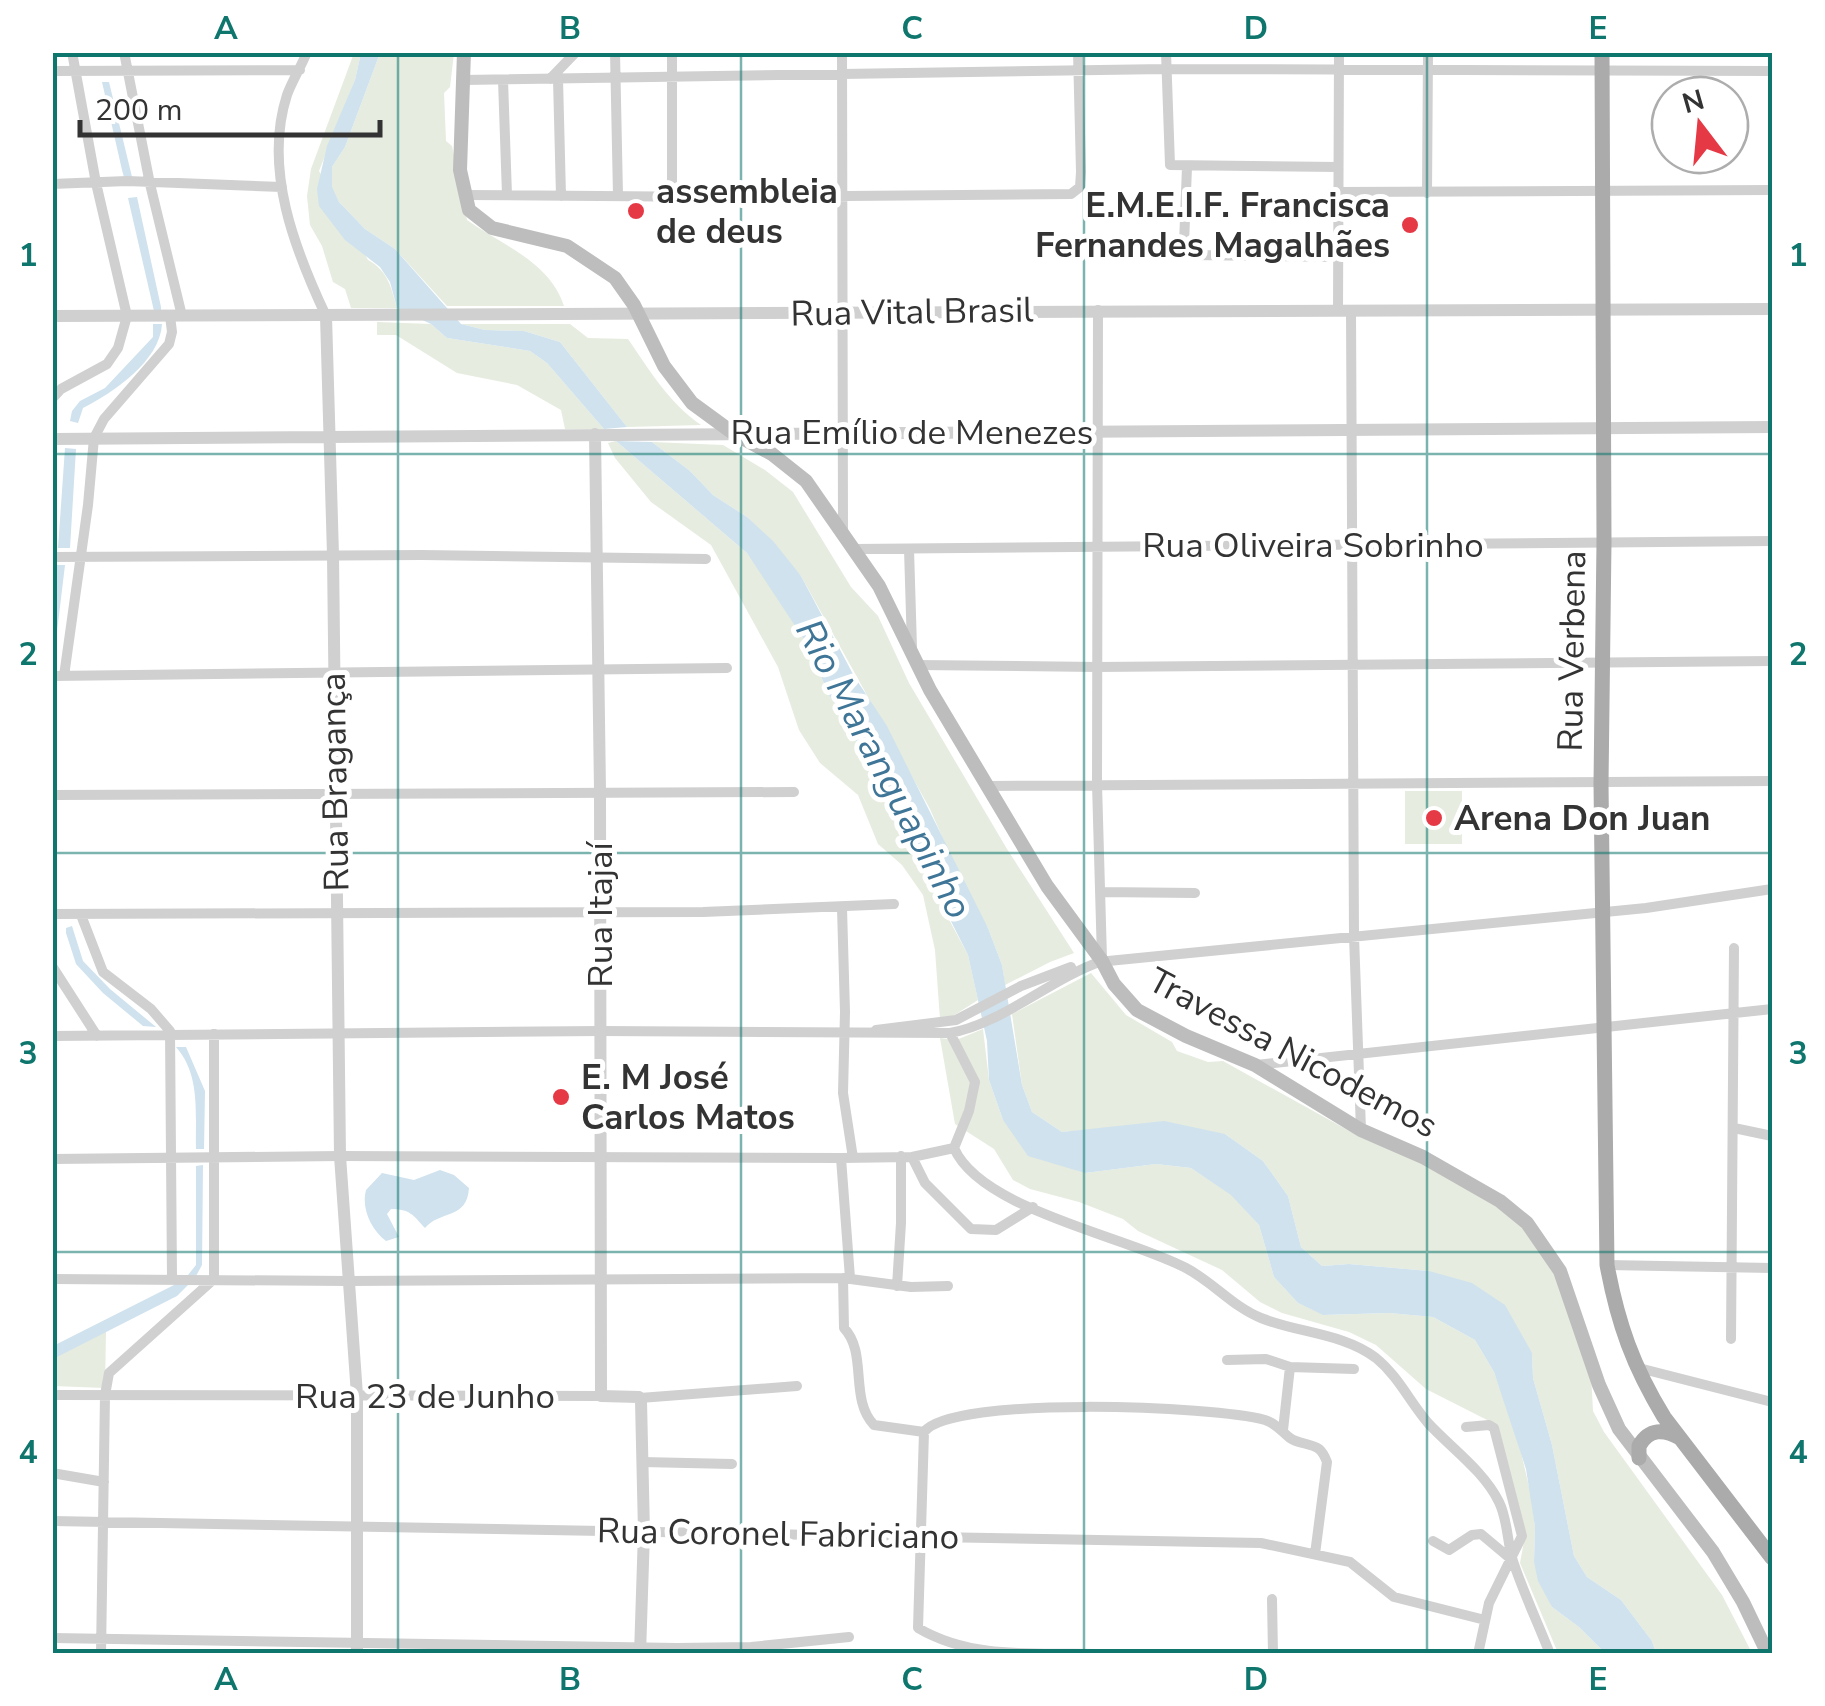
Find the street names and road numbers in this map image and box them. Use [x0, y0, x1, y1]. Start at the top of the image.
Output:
street label: Rua Vital Brasil [790, 286, 1034, 338]
street label: Rua Emílio de Menezes [731, 409, 1093, 456]
street label: Rua Oliveira Sobrinho [1142, 522, 1484, 569]
street label: Rua Verbena [1547, 550, 1597, 752]
street label: Rua Bragança [310, 672, 360, 892]
street label: Rua Itajaí [577, 840, 624, 988]
street label: Travessa Nicodemos [1140, 957, 1446, 1149]
street label: Rua 23 de Junho [295, 1373, 555, 1420]
street label: Rua Coronel Fabriciano [596, 1507, 960, 1561]

